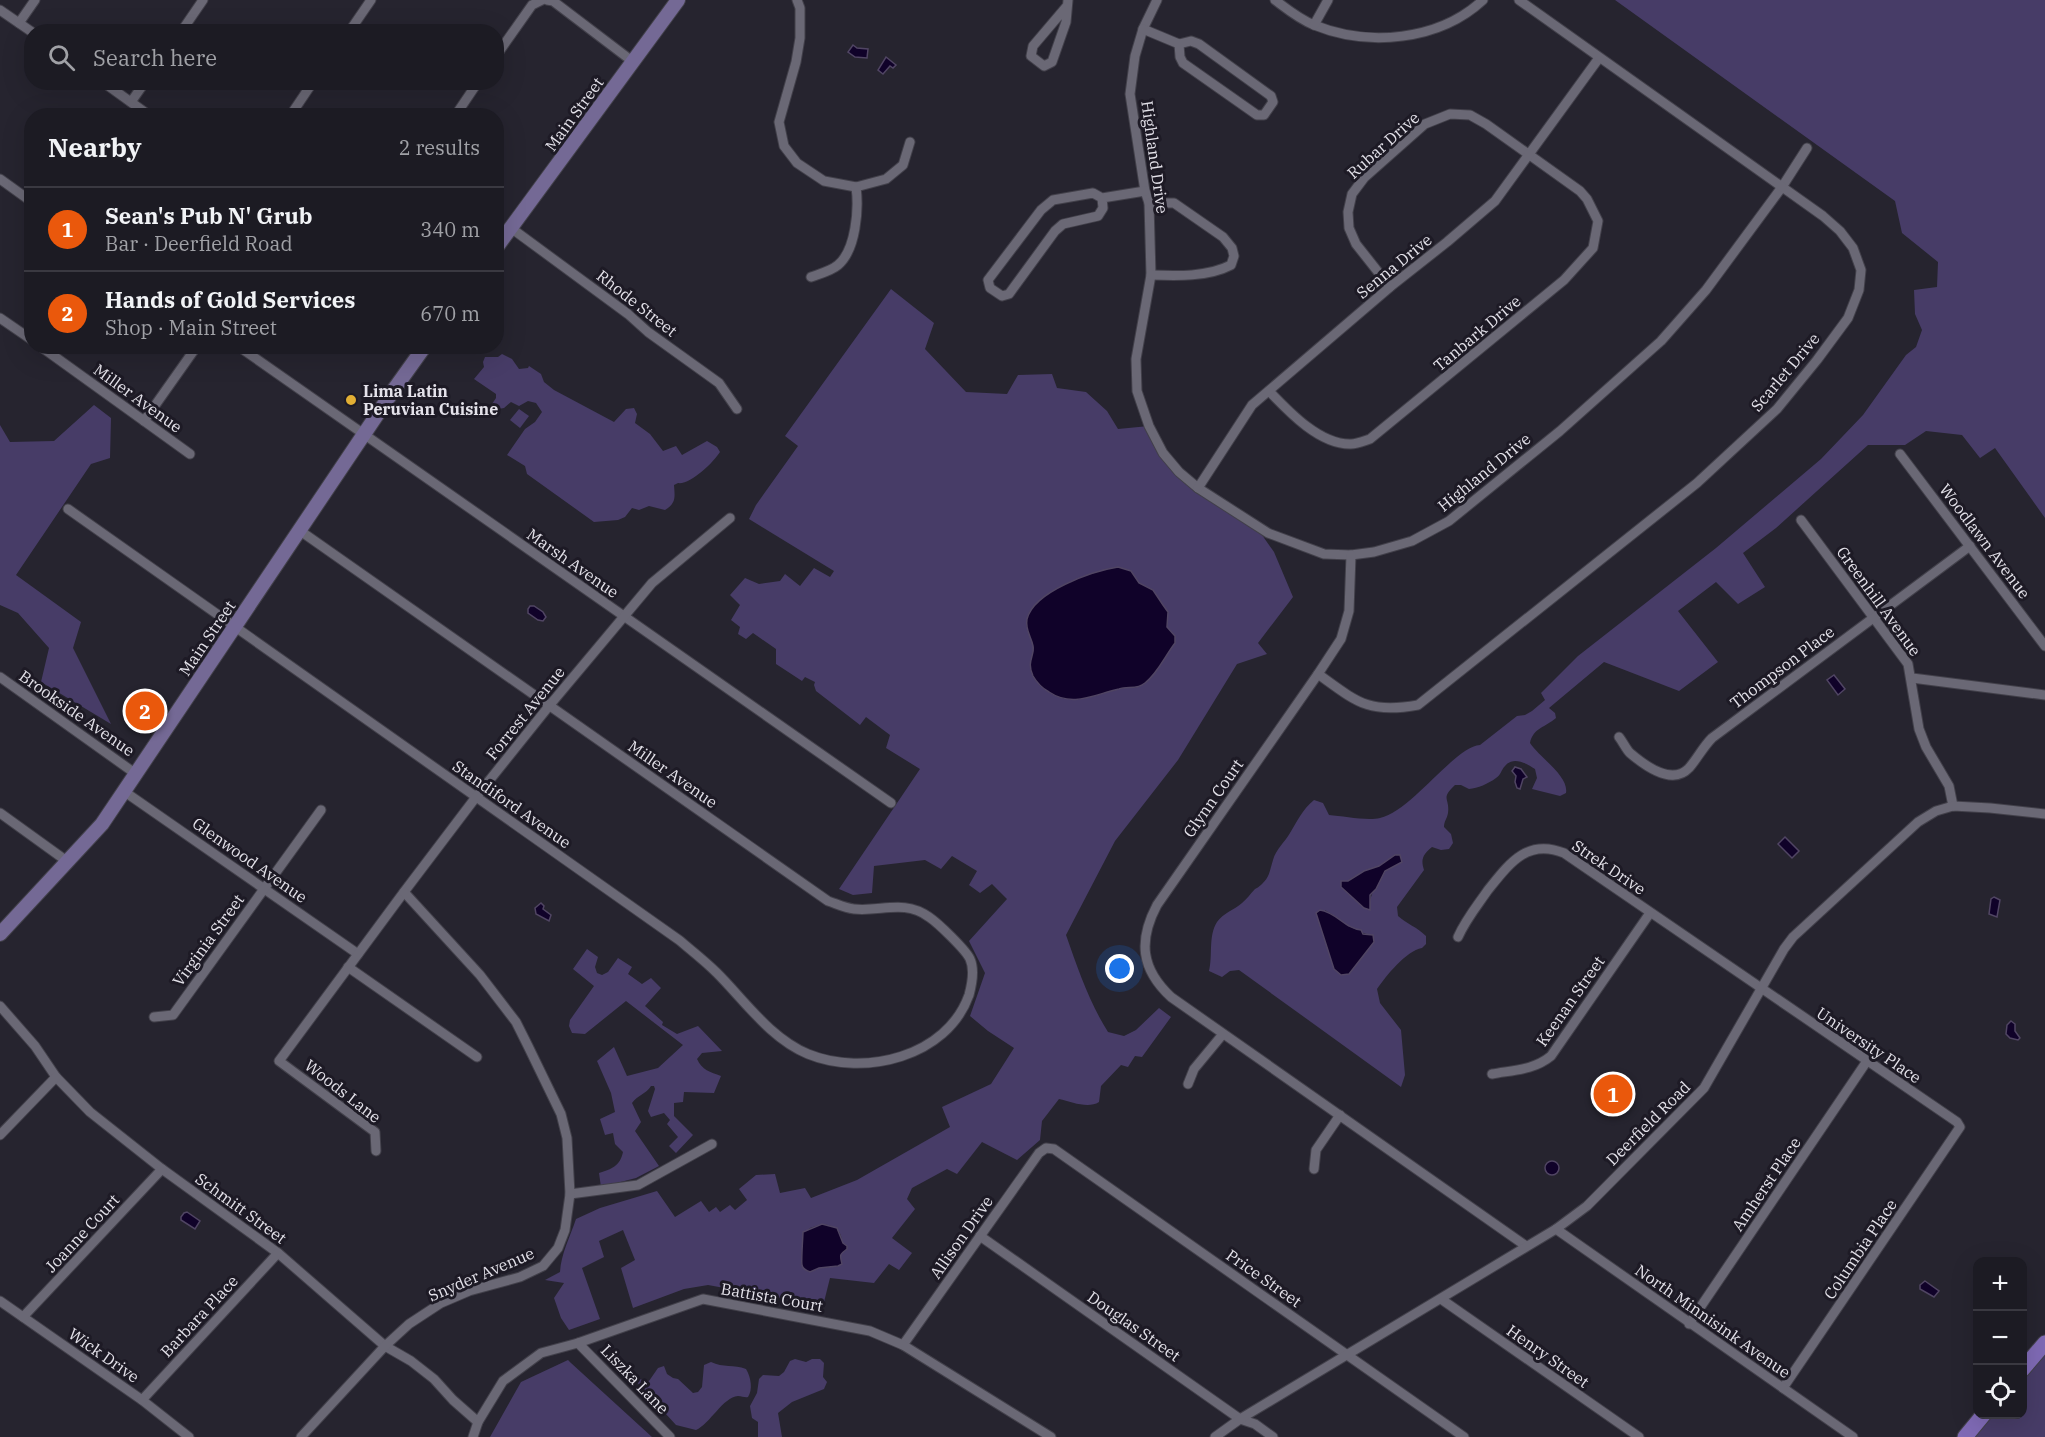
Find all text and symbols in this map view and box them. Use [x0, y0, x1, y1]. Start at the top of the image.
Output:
search box [24, 24, 504, 90]
icon: search [45, 41, 78, 74]
text: Search here [93, 43, 217, 72]
street label: Main Street [540, 73, 608, 155]
street label: Highland Drive [1137, 99, 1173, 215]
street label: Rubar Drive [1343, 107, 1423, 183]
text: Nearby [48, 130, 142, 164]
text: 2 results [399, 134, 480, 161]
text: Sean's Pub N' Grub [105, 201, 312, 230]
text: 1 [62, 216, 74, 243]
text: 340 m [420, 216, 480, 243]
text: Bar · Deerfield Road [105, 230, 293, 257]
street label: Senna Drive [1352, 230, 1436, 302]
street label: Rhode Street [593, 265, 682, 341]
text: Hands of Gold Services [105, 285, 355, 314]
street label: Tanbark Drive [1429, 291, 1525, 375]
text: 2 [62, 300, 74, 327]
text: 670 m [420, 300, 480, 327]
text: Shop · Main Street [105, 314, 277, 341]
street label: Scarlet Drive [1746, 329, 1824, 415]
street label: Miller Avenue [90, 359, 186, 437]
place label: Lima Latin Peruvian Cuisine [363, 381, 498, 419]
marker: Lima Latin Peruvian Cuisine [344, 393, 358, 407]
street label: Highland Drive [1433, 428, 1535, 516]
street label: Woodlawn Avenue [1935, 480, 2035, 602]
street label: Marsh Avenue [523, 524, 623, 602]
street label: Greenhill Avenue [1833, 542, 1925, 660]
street label: Main Street [174, 596, 240, 679]
street label: Thompson Place [1726, 621, 1838, 713]
street label: Forrest Avenue [481, 662, 569, 764]
street label: Brookside Avenue [15, 666, 139, 760]
pin: 2 [126, 688, 164, 734]
street label: Miller Avenue [625, 736, 721, 812]
street label: Glynn Court [1179, 755, 1248, 841]
street label: Standiford Avenue [449, 756, 575, 852]
street label: Glenwood Avenue [189, 813, 311, 907]
street label: Strek Drive [1569, 835, 1649, 899]
street label: Virginia Street [168, 890, 248, 990]
street label: Keenan Street [1531, 952, 1609, 1050]
your location [1105, 954, 1134, 983]
street label: University Place [1813, 1003, 1925, 1087]
street label: Woods Lane [301, 1055, 385, 1127]
pin: 1 [1594, 1072, 1632, 1116]
street label: Deerfield Road [1602, 1077, 1694, 1169]
street label: Amherst Place [1727, 1133, 1805, 1235]
street label: Schmitt Street [192, 1168, 291, 1248]
street label: Joanne Court [41, 1189, 124, 1276]
street label: Allison Drive [925, 1192, 997, 1282]
street label: Columbia Place [1819, 1195, 1901, 1303]
street label: Snyder Avenue [425, 1243, 537, 1305]
street label: Price Street [1223, 1245, 1306, 1311]
map controls [1973, 1257, 2027, 1419]
button: + [1973, 1257, 2027, 1311]
street label: North Minnisink Avenue [1632, 1260, 1794, 1382]
street label: Barbara Place [156, 1271, 242, 1361]
street label: Battista Court [719, 1278, 825, 1316]
street label: Douglas Street [1084, 1287, 1185, 1366]
button: − [1973, 1311, 2027, 1365]
street label: Henry Street [1503, 1320, 1593, 1392]
street label: Wick Drive [65, 1323, 143, 1387]
street label: Liszka Lane [597, 1340, 673, 1418]
button: locate [1973, 1365, 2027, 1419]

